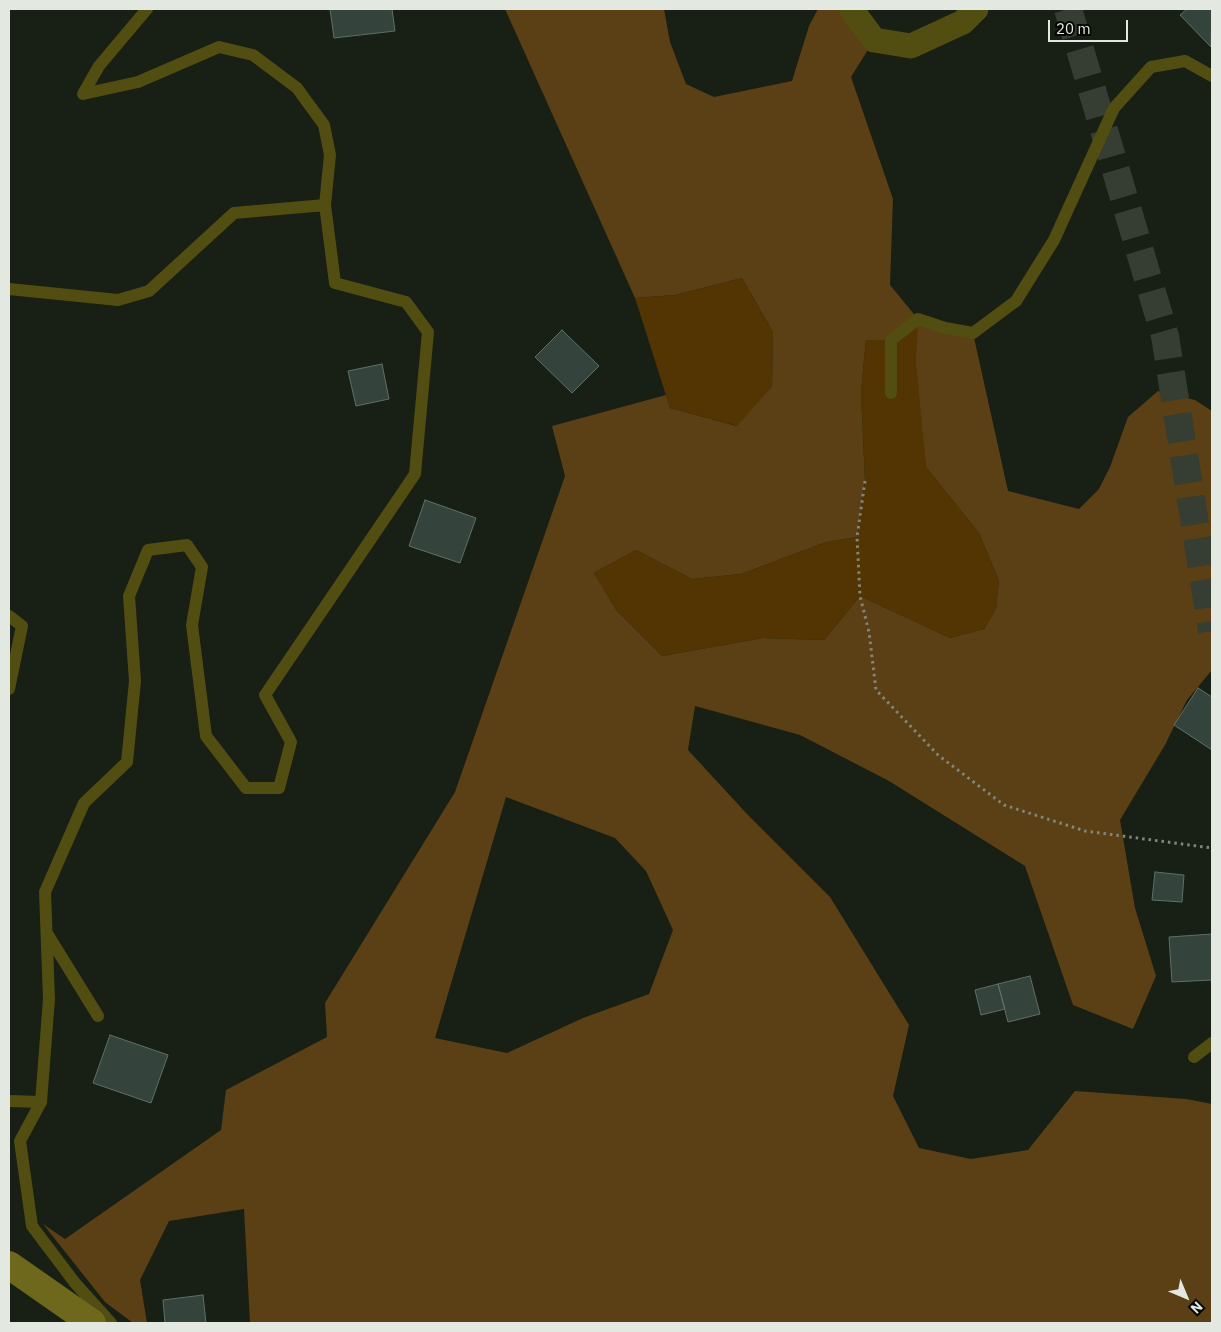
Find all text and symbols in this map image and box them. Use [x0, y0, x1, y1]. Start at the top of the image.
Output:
scale bar [1051, 10, 1131, 42]
text: 20 m [1056, 19, 1091, 38]
north arrow [1161, 1272, 1211, 1322]
text: N [1187, 1298, 1207, 1318]

